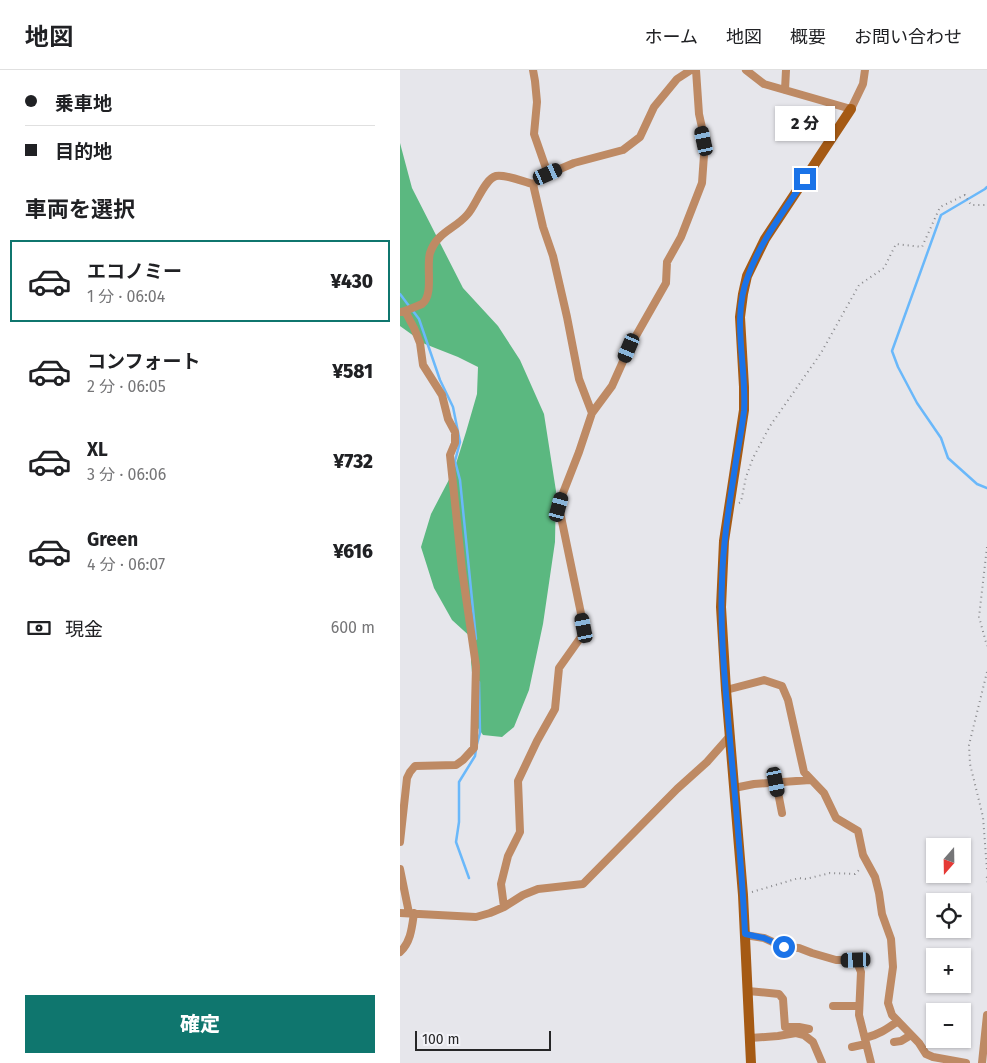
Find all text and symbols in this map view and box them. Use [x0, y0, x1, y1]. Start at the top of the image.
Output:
text: 地図 [25, 23, 73, 51]
text: ホーム [645, 26, 698, 48]
text: 地図 [726, 26, 762, 48]
text: 概要 [790, 26, 826, 48]
text: お問い合わせ [854, 26, 962, 48]
text: 乗車地 [55, 92, 112, 115]
callout: 2 分 [775, 106, 835, 142]
text: 2 分 [791, 114, 819, 133]
car [693, 125, 714, 157]
text: 目的地 [55, 140, 112, 163]
car [531, 161, 564, 187]
route end [794, 168, 816, 190]
text: 車両を選択 [25, 196, 135, 223]
icon: car [27, 259, 72, 304]
text: エコノミー [87, 260, 182, 283]
text: ¥430 [330, 270, 373, 293]
text: 1 分 · 06:04 [87, 287, 165, 306]
car [616, 331, 641, 365]
icon: car [27, 349, 72, 394]
text: コンフォート [87, 350, 200, 373]
text: ¥581 [332, 360, 373, 383]
text: 2 分 · 06:05 [87, 377, 166, 396]
text: XL [87, 438, 108, 461]
icon: car [27, 439, 72, 484]
text: ¥732 [333, 450, 373, 473]
text: 3 分 · 06:06 [87, 465, 166, 484]
car [547, 491, 570, 523]
text: Green [87, 528, 138, 551]
icon: car [27, 529, 72, 574]
text: ¥616 [333, 540, 373, 563]
text: 4 分 · 06:07 [87, 555, 165, 574]
car [573, 612, 594, 644]
icon: cash [25, 614, 53, 642]
text: 現金 [65, 618, 103, 641]
text: 600 m [331, 618, 375, 637]
car [765, 766, 786, 798]
north arrow [926, 838, 971, 882]
map controls [926, 838, 971, 1048]
button: locate [926, 893, 971, 938]
route start [773, 936, 795, 958]
button: + [926, 948, 971, 993]
car [840, 952, 871, 968]
button: 確定 [25, 995, 375, 1053]
button: − [926, 1003, 971, 1048]
scale bar [415, 1028, 551, 1051]
text: 100 m [422, 1031, 459, 1048]

